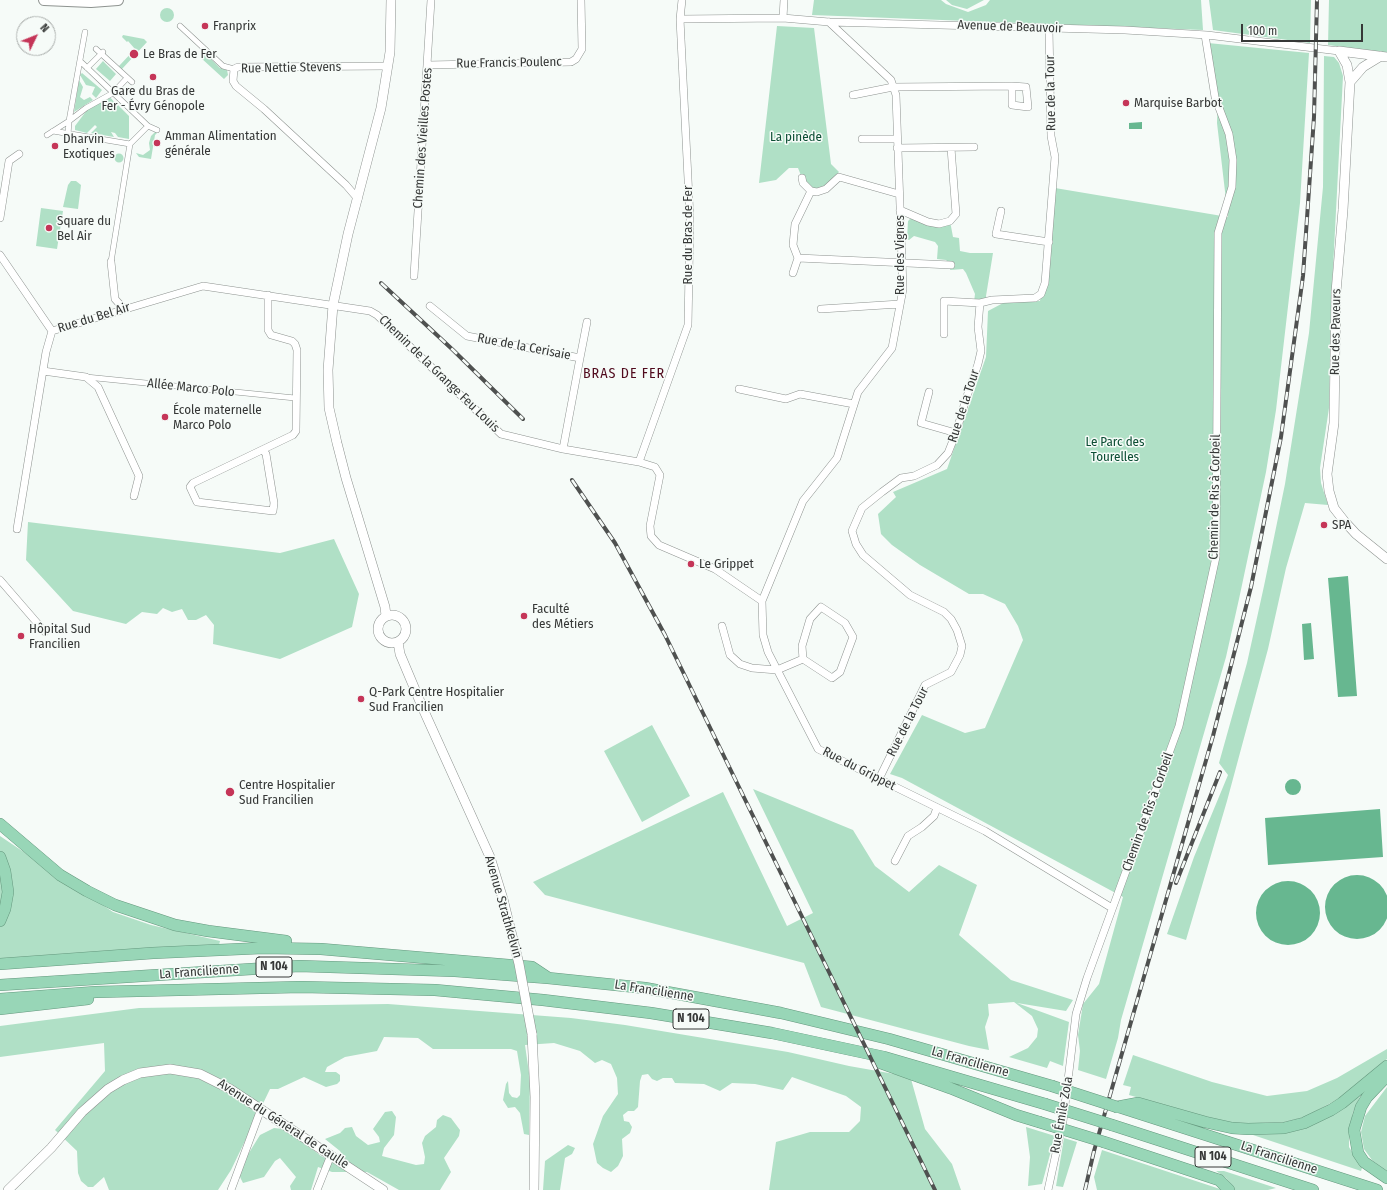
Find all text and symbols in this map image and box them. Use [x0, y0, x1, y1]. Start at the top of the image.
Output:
north arrow [16, 16, 56, 56]
scale bar [1243, 16, 1365, 42]
street label: Avenue de Beauvoir [957, 17, 1063, 37]
place label: Franprix [213, 18, 256, 34]
text: N [37, 21, 51, 35]
marker: Franprix [200, 21, 210, 31]
text: 100 m [1248, 24, 1277, 38]
place label: Le Bras de Fer [143, 46, 217, 62]
marker: Le Bras de Fer [128, 48, 140, 60]
street label: Rue Francis Poulenc [456, 54, 562, 72]
street label: Rue de la Tour [1043, 55, 1059, 131]
street label: Rue Nettie Stevens [241, 59, 341, 77]
street label: Chemin des Vieilles Postes [410, 67, 436, 209]
marker: Gare du Bras de Fer - Évry Génopole [148, 72, 158, 82]
place label: Gare du Bras de Fer - Évry Génopole [101, 83, 205, 114]
place label: Marquise Barbot [1134, 95, 1222, 111]
marker: Marquise Barbot [1121, 98, 1131, 108]
place label: Amman Alimentation générale [165, 128, 277, 159]
park label: La pinède [770, 129, 822, 145]
place label: Dharvin Exotiques [63, 131, 115, 162]
marker: Amman Alimentation générale [152, 138, 162, 148]
marker: Dharvin Exotiques [50, 141, 60, 151]
street label: Rue du Bras de Fer [680, 186, 696, 284]
place label: Square du Bel Air [57, 213, 111, 244]
street label: Rue des Vignes [892, 215, 908, 295]
marker: Square du Bel Air [44, 223, 54, 233]
street label: Rue des Paveurs [1327, 289, 1345, 375]
street label: Rue du Bel Air [56, 300, 132, 336]
street label: Chemin de la Grange Feu Louis [375, 312, 503, 436]
street label: Rue de la Cerisaie [476, 330, 572, 364]
district label: BRAS DE FER [583, 366, 665, 382]
street label: Rue de la Tour [945, 367, 983, 445]
street label: Allée Marco Polo [146, 376, 236, 400]
place label: École maternelle Marco Polo [173, 402, 262, 433]
marker: École maternelle Marco Polo [160, 412, 170, 422]
park label: Le Parc des Tourelles [1085, 434, 1145, 465]
street label: Chemin de Ris à Corbeil [1206, 434, 1224, 560]
place label: SPA [1332, 517, 1351, 533]
marker: SPA [1319, 520, 1329, 530]
place label: Le Grippet [699, 556, 754, 572]
marker: Le Grippet [686, 559, 696, 569]
place label: Faculté des Métiers [532, 601, 594, 632]
marker: Faculté des Métiers [519, 611, 529, 621]
place label: Hôpital Sud Francilien [29, 621, 91, 652]
marker: Hôpital Sud Francilien [16, 631, 26, 641]
place label: Q-Park Centre Hospitalier Sud Francilien [369, 684, 504, 715]
street label: Rue de la Tour [884, 685, 932, 759]
marker: Q-Park Centre Hospitalier Sud Francilien [356, 694, 366, 704]
street label: Rue du Grippet [820, 744, 898, 794]
street label: Chemin de Ris à Corbeil [1119, 750, 1177, 874]
place label: Centre Hospitalier Sud Francilien [239, 777, 335, 808]
marker: Centre Hospitalier Sud Francilien [224, 786, 236, 798]
street label: Avenue Strathkelvin [481, 854, 525, 960]
road number: N 104 [256, 957, 292, 977]
street label: La Francilienne [159, 961, 239, 983]
street label: La Francilienne [613, 977, 695, 1005]
road number: N 104 [673, 1009, 709, 1029]
street label: La Francilienne [930, 1044, 1010, 1080]
street label: Rue Émile Zola [1048, 1075, 1076, 1155]
street label: Avenue du Général de Gaulle [214, 1076, 352, 1172]
street label: La Francilienne [1239, 1138, 1319, 1178]
road number: N 104 [1195, 1147, 1231, 1167]

